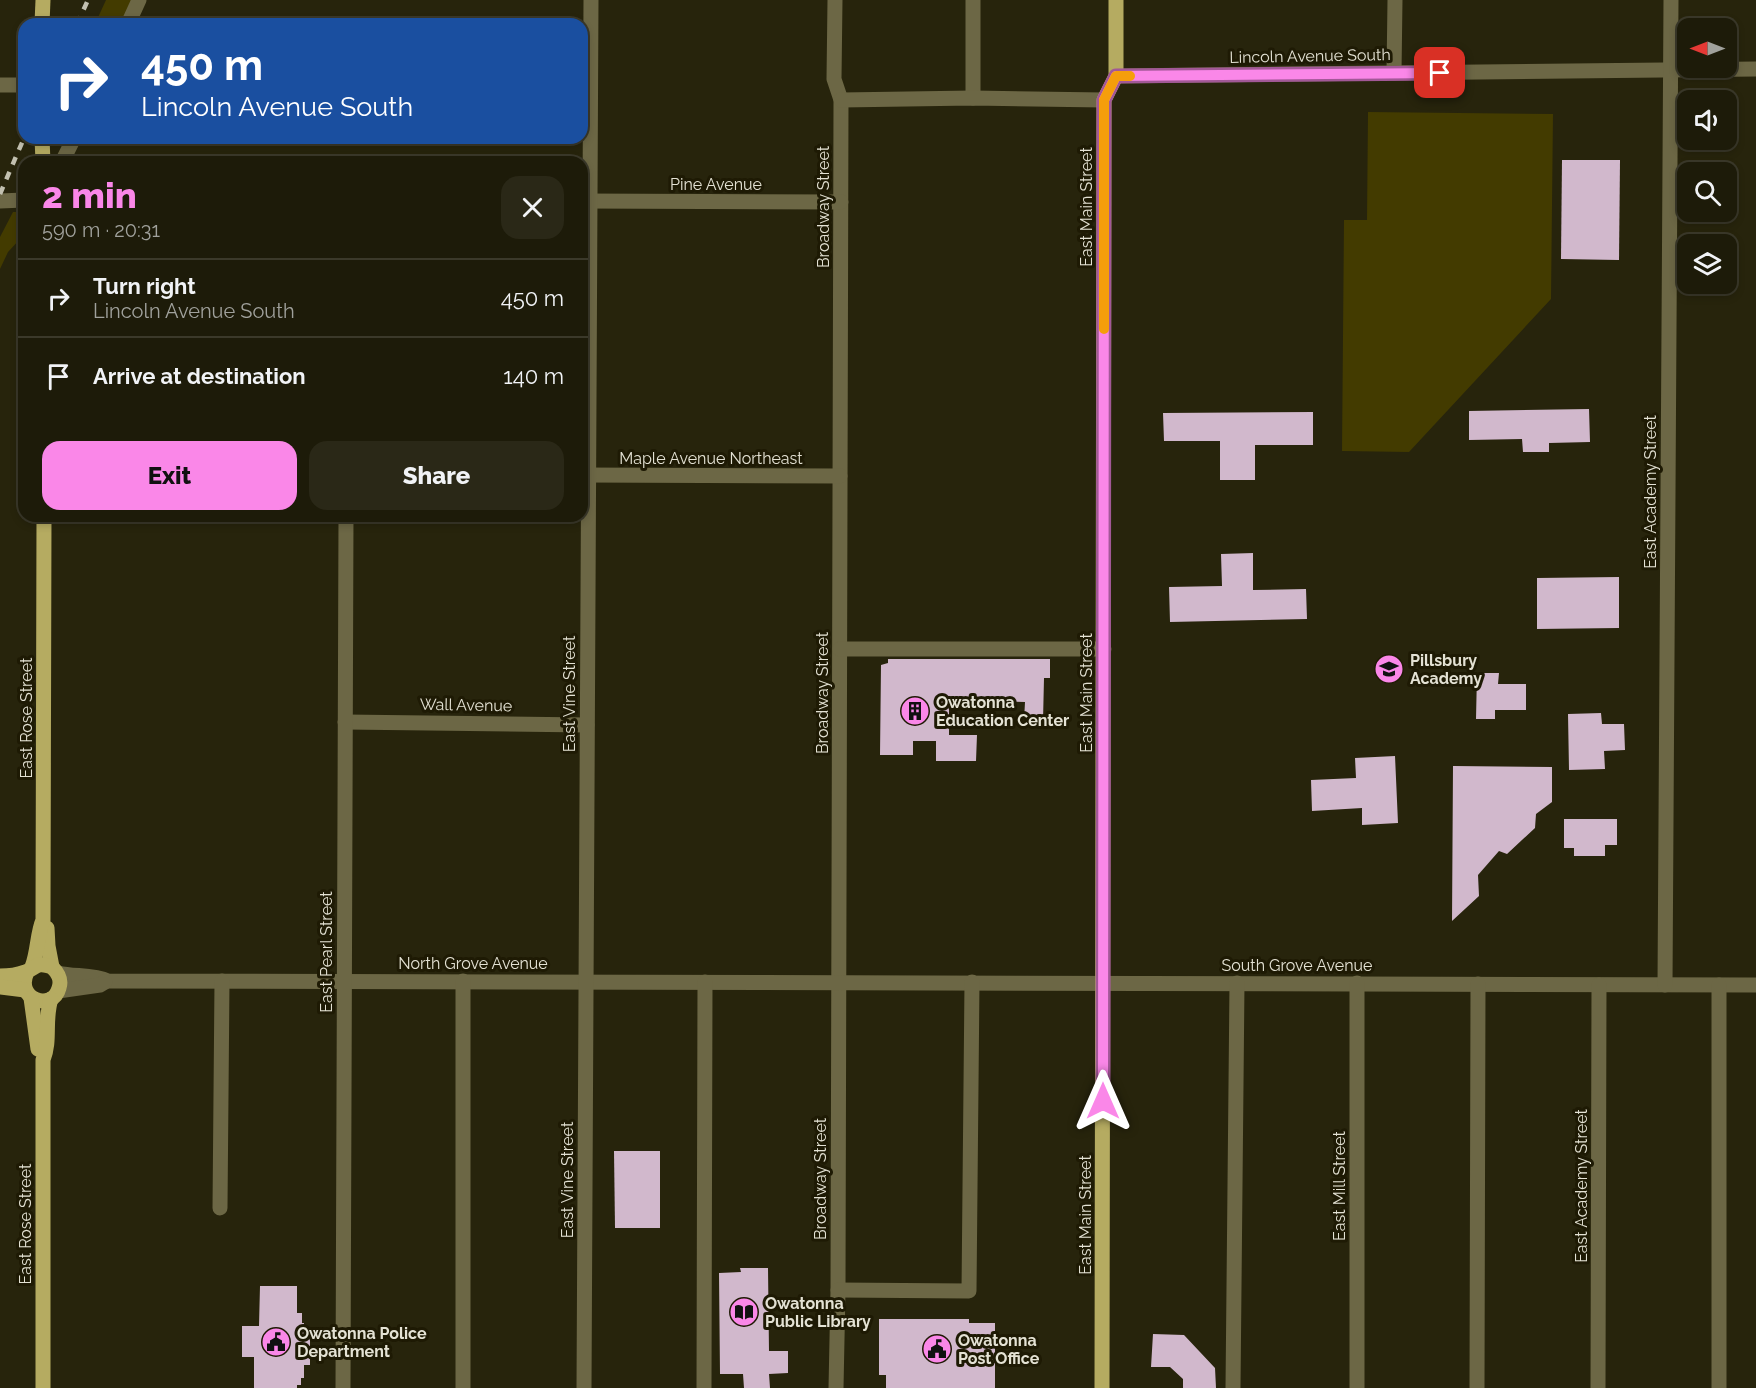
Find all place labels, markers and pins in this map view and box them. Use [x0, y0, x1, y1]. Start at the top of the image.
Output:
pin [1414, 47, 1465, 98]
place label: Pillsbury Academy [1410, 651, 1482, 688]
school or university icon: Pillsbury Academy [1373, 653, 1405, 685]
place label: Owatonna Education Center [936, 693, 1069, 730]
building icon: Owatonna Education Center [899, 695, 931, 727]
place label: Owatonna Public Library [765, 1294, 871, 1331]
library icon: Owatonna Public Library [728, 1296, 760, 1328]
place label: Owatonna Police Department [297, 1324, 427, 1361]
public building icon: Owatonna Police Department [260, 1326, 292, 1358]
place label: Owatonna Post Office [958, 1331, 1040, 1368]
public building icon: Owatonna Post Office [921, 1333, 953, 1365]

